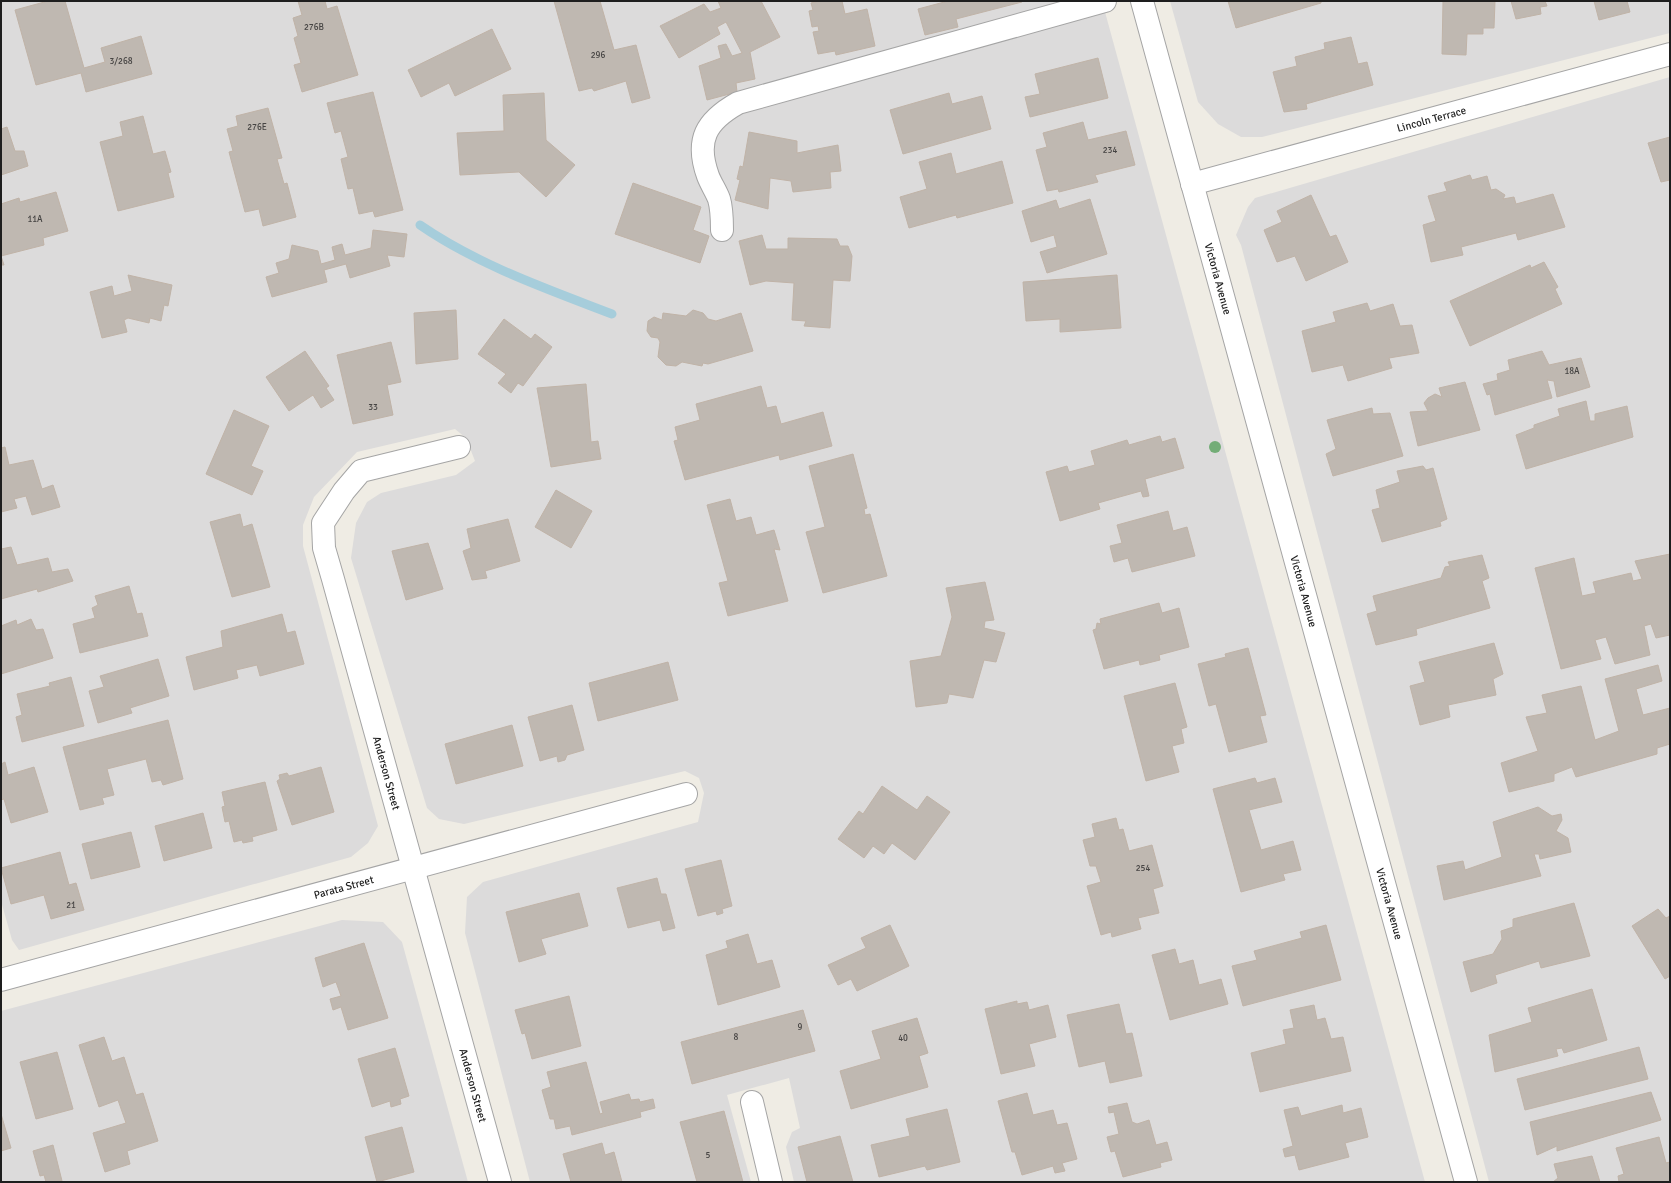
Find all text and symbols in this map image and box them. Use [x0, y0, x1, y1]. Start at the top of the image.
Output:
house number: 276B [304, 22, 324, 33]
house number: 296 [591, 50, 605, 61]
house number: 3/268 [109, 56, 133, 67]
street label: Lincoln Terrace [1395, 104, 1468, 135]
house number: 276E [247, 122, 267, 133]
house number: 234 [1103, 145, 1117, 156]
house number: 11A [27, 214, 43, 225]
street label: Victoria Avenue [1202, 242, 1234, 316]
house number: 18A [1564, 366, 1580, 377]
house number: 33 [368, 402, 378, 413]
street label: Victoria Avenue [1287, 554, 1319, 629]
street label: Anderson Street [370, 735, 403, 812]
house number: 254 [1136, 863, 1150, 874]
street label: Victoria Avenue [1373, 867, 1405, 941]
street label: Parata Street [312, 873, 375, 902]
house number: 21 [66, 900, 76, 911]
house number: 9 [798, 1022, 803, 1033]
house number: 8 [734, 1032, 739, 1043]
house number: 40 [898, 1033, 908, 1044]
street label: Anderson Street [456, 1047, 489, 1124]
house number: 5 [706, 1150, 711, 1161]

